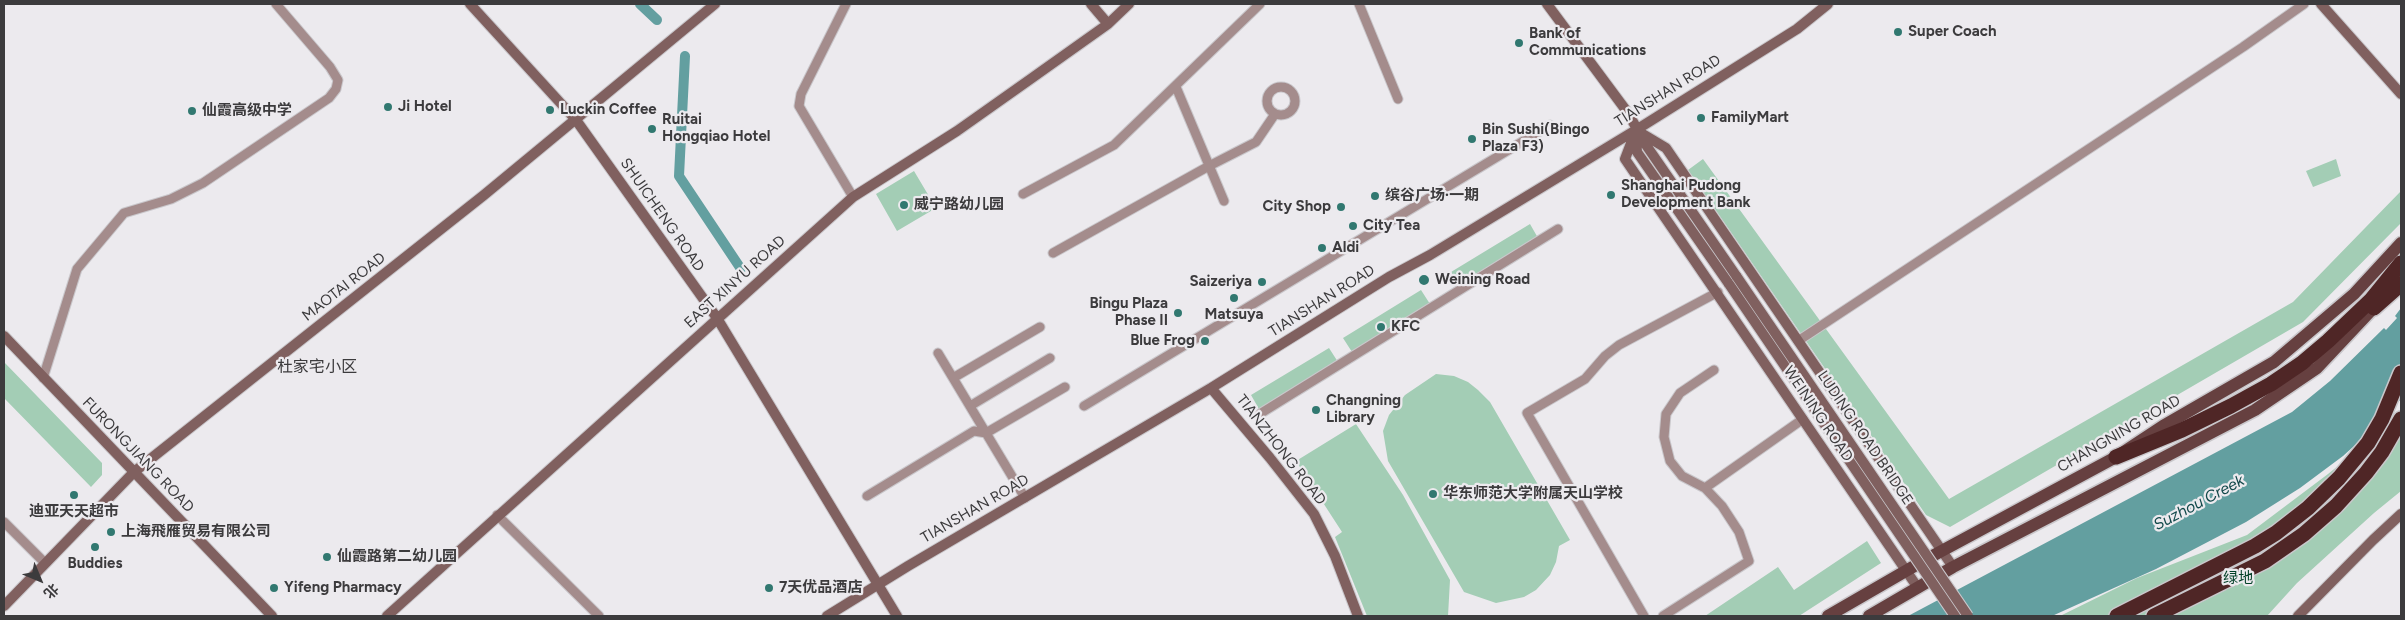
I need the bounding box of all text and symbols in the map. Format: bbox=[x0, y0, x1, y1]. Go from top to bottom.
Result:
place label: Super Coach bbox=[1908, 23, 1997, 41]
place label: Bank of Communications bbox=[1529, 25, 1646, 60]
marker: Super Coach bbox=[1892, 26, 1904, 38]
marker: Bank of Communications bbox=[1513, 37, 1525, 49]
street label: TIANSHAN ROAD bbox=[1612, 51, 1724, 131]
place label: Ji Hotel bbox=[398, 98, 452, 116]
marker: Ji Hotel bbox=[382, 101, 394, 113]
place label: Luckin Coffee bbox=[560, 101, 657, 119]
place label: 仙霞高级中学 bbox=[202, 102, 292, 120]
marker: Luckin Coffee bbox=[544, 104, 556, 116]
marker: 仙霞高级中学 bbox=[186, 105, 198, 117]
place label: FamilyMart bbox=[1711, 109, 1789, 127]
place label: Ruitai Hongqiao Hotel bbox=[662, 111, 770, 146]
marker: FamilyMart bbox=[1695, 112, 1707, 124]
place label: Bin Sushi(Bingo Plaza F3) bbox=[1482, 121, 1589, 156]
marker: Ruitai Hongqiao Hotel bbox=[646, 123, 658, 135]
marker: Bin Sushi(Bingo Plaza F3) bbox=[1466, 133, 1478, 145]
street label: SHUICHENG ROAD bbox=[616, 155, 708, 275]
place label: Shanghai Pudong Development Bank bbox=[1621, 177, 1751, 212]
place label: 缤谷广场·一期 bbox=[1385, 187, 1479, 205]
marker: Shanghai Pudong Development Bank bbox=[1605, 189, 1617, 201]
marker: 缤谷广场·一期 bbox=[1369, 190, 1381, 202]
place label: 威宁路幼儿园 bbox=[914, 196, 1004, 214]
place label: City Shop bbox=[1263, 198, 1331, 216]
marker: 威宁路幼儿园 bbox=[898, 199, 910, 211]
marker: City Shop bbox=[1335, 201, 1347, 213]
place label: City Tea bbox=[1363, 217, 1420, 235]
marker: City Tea bbox=[1347, 220, 1359, 232]
street label: EAST XINYU ROAD bbox=[681, 232, 789, 332]
place label: Aldi bbox=[1332, 239, 1359, 257]
marker: Aldi bbox=[1316, 242, 1328, 254]
street label: MAOTAI ROAD bbox=[299, 249, 389, 325]
street label: TIANSHAN ROAD bbox=[1266, 261, 1378, 341]
place label: Weining Road bbox=[1435, 271, 1530, 289]
place label: Saizeriya bbox=[1189, 273, 1252, 291]
marker: Weining Road bbox=[1417, 273, 1431, 287]
marker: Saizeriya bbox=[1256, 276, 1268, 288]
marker: Matsuya bbox=[1228, 292, 1240, 304]
place label: Bingu Plaza Phase II bbox=[1089, 295, 1168, 330]
place label: Matsuya bbox=[1205, 306, 1263, 324]
marker: Bingu Plaza Phase II bbox=[1172, 307, 1184, 319]
place label: KFC bbox=[1391, 318, 1420, 336]
marker: KFC bbox=[1375, 321, 1387, 333]
place label: Blue Frog bbox=[1130, 332, 1195, 350]
marker: Blue Frog bbox=[1199, 335, 1211, 347]
district label: 杜家宅小区 bbox=[277, 357, 357, 377]
street label: WEINING ROAD bbox=[1779, 363, 1857, 465]
street label: LUDING ROAD BRIDGE bbox=[1813, 368, 1917, 508]
street label: TIANZHONG ROAD bbox=[1232, 391, 1330, 509]
street label: CHANGNING ROAD bbox=[2054, 391, 2184, 477]
place label: Changning Library bbox=[1326, 392, 1401, 427]
street label: FURONGJIANG ROAD bbox=[78, 394, 198, 516]
marker: Changning Library bbox=[1310, 404, 1322, 416]
street label: TIANSHAN ROAD bbox=[918, 471, 1032, 547]
water label: Suzhou Creek bbox=[2150, 471, 2248, 535]
place label: 华东师范大学附属天山学校 bbox=[1443, 485, 1623, 503]
marker: 华东师范大学附属天山学校 bbox=[1427, 488, 1439, 500]
marker: 迪亚天天超市 bbox=[68, 489, 80, 501]
place label: 迪亚天天超市 bbox=[29, 503, 119, 521]
place label: 上海飛雁贸易有限公司 bbox=[121, 523, 271, 541]
marker: 上海飛雁贸易有限公司 bbox=[105, 526, 117, 538]
marker: Buddies bbox=[89, 541, 101, 553]
place label: 仙霞路第二幼儿园 bbox=[337, 548, 457, 566]
marker: 仙霞路第二幼儿园 bbox=[321, 551, 333, 563]
north arrow bbox=[15, 555, 65, 605]
place label: Buddies bbox=[68, 555, 122, 573]
park label: 绿地 bbox=[2223, 570, 2253, 588]
place label: Yifeng Pharmacy bbox=[284, 579, 402, 597]
place label: 7天优品酒店 bbox=[779, 579, 862, 597]
text: 北 bbox=[40, 580, 62, 602]
marker: Yifeng Pharmacy bbox=[268, 582, 280, 594]
marker: 7天优品酒店 bbox=[763, 582, 775, 594]

